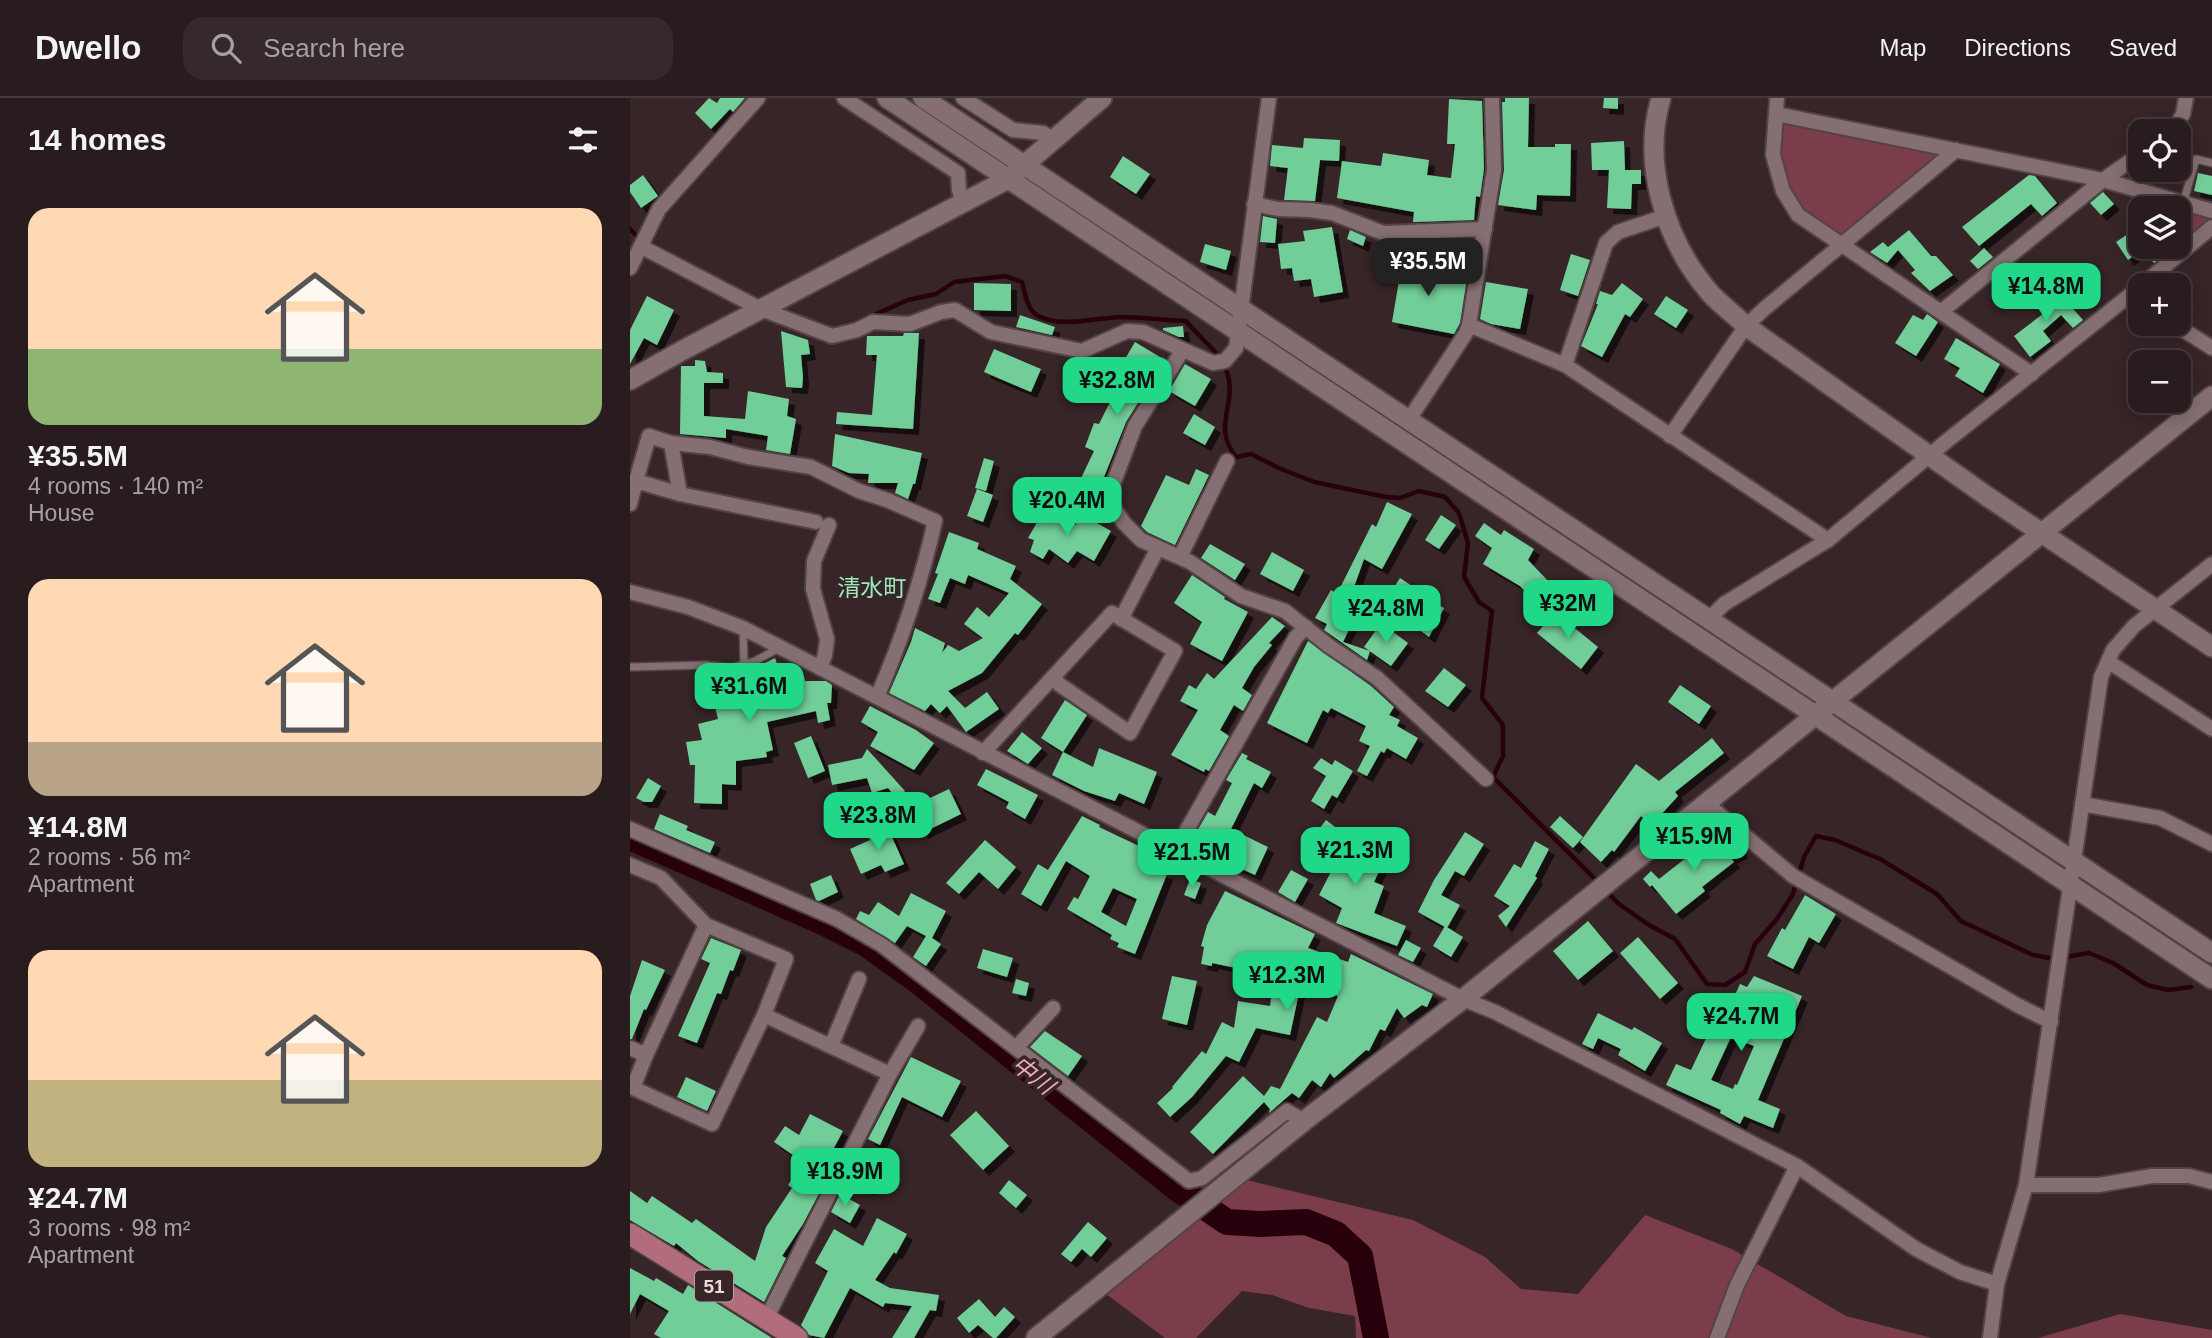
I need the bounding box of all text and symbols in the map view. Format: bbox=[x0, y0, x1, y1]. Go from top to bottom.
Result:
search box bbox=[183, 17, 673, 80]
text: Dwello bbox=[35, 29, 141, 66]
icon: search bbox=[207, 29, 245, 67]
text: Search here bbox=[263, 33, 405, 63]
text: Map bbox=[1880, 34, 1926, 61]
text: Directions bbox=[1964, 34, 2071, 61]
text: Saved bbox=[2109, 34, 2177, 61]
map controls bbox=[2128, 119, 2191, 413]
button: locate bbox=[2128, 119, 2191, 182]
icon: filters bbox=[564, 121, 602, 159]
text: 14 homes bbox=[28, 123, 166, 156]
button: layers bbox=[2128, 196, 2191, 259]
pin: ¥35.5M bbox=[1371, 238, 1485, 298]
text: ¥35.5M bbox=[1390, 248, 1466, 274]
icon: home bbox=[252, 254, 378, 380]
pin: ¥14.8M bbox=[1989, 264, 2103, 323]
text: ¥14.8M bbox=[2008, 273, 2084, 299]
button: + bbox=[2128, 273, 2191, 336]
button: − bbox=[2128, 350, 2191, 413]
pin: ¥32.8M bbox=[1060, 358, 1174, 417]
text: ¥32.8M bbox=[1079, 367, 1155, 393]
text: ¥35.5M bbox=[28, 439, 128, 472]
text: 4 rooms · 140 m² bbox=[28, 473, 203, 499]
pin: ¥20.4M bbox=[1010, 478, 1124, 537]
text: ¥20.4M bbox=[1029, 487, 1105, 513]
text: House bbox=[28, 500, 94, 526]
district label: 清水町 bbox=[838, 575, 907, 601]
pin: ¥32M bbox=[1527, 580, 1609, 640]
pin: ¥24.8M bbox=[1329, 586, 1443, 645]
text: ¥32M bbox=[1539, 590, 1597, 616]
text: ¥24.8M bbox=[1348, 595, 1424, 621]
icon: home bbox=[252, 625, 378, 751]
pin: ¥31.6M bbox=[692, 664, 806, 723]
text: ¥31.6M bbox=[711, 673, 787, 699]
pin: ¥23.8M bbox=[821, 792, 935, 852]
text: ¥23.8M bbox=[840, 802, 916, 828]
text: ¥14.8M bbox=[28, 810, 128, 843]
pin: ¥15.9M bbox=[1637, 814, 1751, 873]
text: ¥15.9M bbox=[1656, 823, 1732, 849]
pin: ¥21.3M bbox=[1298, 828, 1412, 887]
pin: ¥21.5M bbox=[1135, 830, 1249, 889]
text: ¥21.3M bbox=[1317, 837, 1393, 863]
text: ¥21.5M bbox=[1154, 839, 1230, 865]
text: 2 rooms · 56 m² bbox=[28, 844, 190, 870]
text: Apartment bbox=[28, 871, 134, 897]
pin: ¥12.3M bbox=[1230, 953, 1344, 1012]
text: ¥12.3M bbox=[1249, 962, 1325, 988]
pin: ¥24.7M bbox=[1684, 993, 1798, 1053]
icon: home bbox=[252, 996, 378, 1122]
text: ¥24.7M bbox=[1703, 1003, 1779, 1029]
water label: 中川 bbox=[1007, 1051, 1061, 1101]
pin: ¥18.9M bbox=[788, 1148, 902, 1208]
text: ¥18.9M bbox=[807, 1158, 883, 1184]
text: ¥24.7M bbox=[28, 1181, 128, 1214]
text: 3 rooms · 98 m² bbox=[28, 1215, 190, 1241]
text: Apartment bbox=[28, 1242, 134, 1268]
road number: 51 bbox=[695, 1270, 733, 1302]

